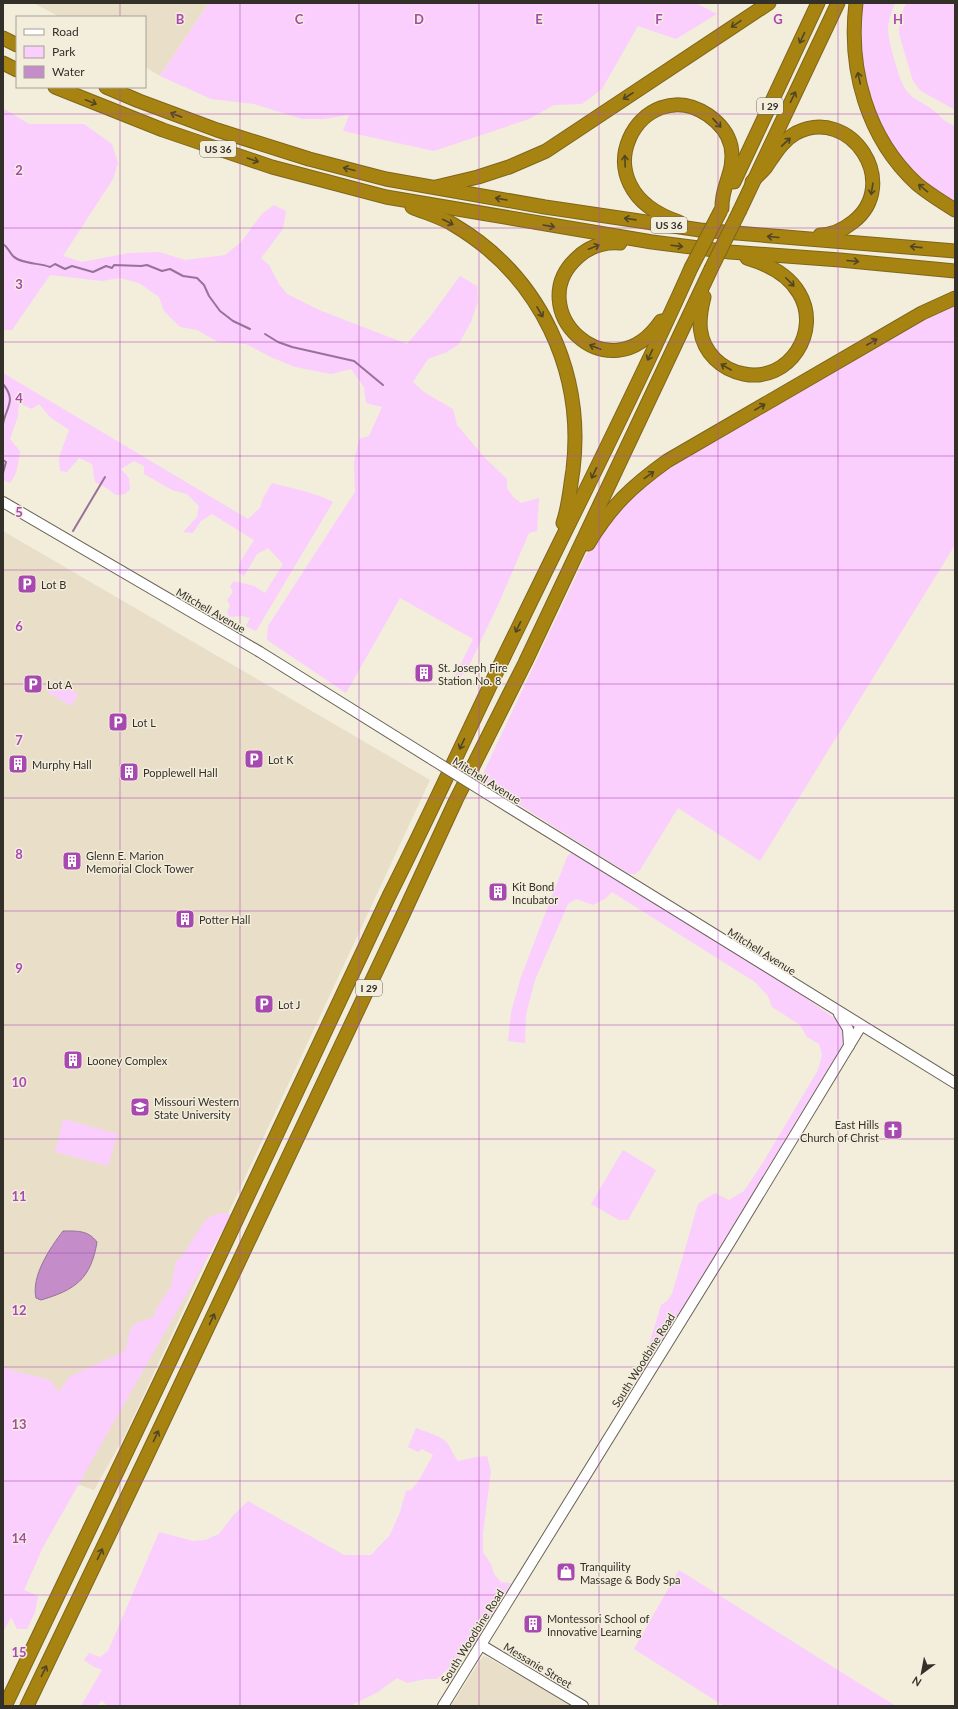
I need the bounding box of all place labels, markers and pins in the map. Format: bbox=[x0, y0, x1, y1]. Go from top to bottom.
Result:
parking icon: Lot B bbox=[16, 573, 38, 595]
place label: Lot B bbox=[41, 578, 66, 591]
place label: St. Joseph Fire Station No. 8 bbox=[438, 661, 508, 687]
building icon: St. Joseph Fire Station No. 8 bbox=[413, 662, 435, 684]
parking icon: Lot A bbox=[22, 673, 44, 695]
place label: Lot A bbox=[47, 678, 73, 691]
parking icon: Lot L bbox=[107, 711, 129, 733]
place label: Lot L bbox=[132, 716, 156, 729]
parking icon: Lot K bbox=[243, 748, 265, 770]
building icon: Murphy Hall bbox=[7, 753, 29, 775]
place label: Lot K bbox=[268, 753, 294, 766]
place label: Murphy Hall bbox=[32, 758, 92, 771]
building icon: Popplewell Hall bbox=[118, 761, 140, 783]
place label: Popplewell Hall bbox=[143, 766, 218, 779]
place label: Glenn E. Marion Memorial Clock Tower bbox=[86, 849, 194, 875]
building icon: Glenn E. Marion Memorial Clock Tower bbox=[61, 850, 83, 872]
place label: Kit Bond Incubator bbox=[512, 880, 558, 906]
building icon: Kit Bond Incubator bbox=[487, 881, 509, 903]
building icon: Potter Hall bbox=[174, 908, 196, 930]
place label: Potter Hall bbox=[199, 913, 250, 926]
parking icon: Lot J bbox=[253, 993, 275, 1015]
place label: Lot J bbox=[278, 998, 300, 1011]
building icon: Looney Complex bbox=[62, 1049, 84, 1071]
place label: Looney Complex bbox=[87, 1054, 168, 1067]
place label: Missouri Western State University bbox=[154, 1095, 239, 1121]
school or university icon: Missouri Western State University bbox=[129, 1096, 151, 1118]
place label: East Hills Church of Christ bbox=[800, 1118, 879, 1144]
church icon: East Hills Church of Christ bbox=[882, 1119, 904, 1141]
place label: Tranquility Massage & Body Spa bbox=[580, 1560, 681, 1586]
shop icon: Tranquility Massage & Body Spa bbox=[555, 1561, 577, 1583]
place label: Montessori School of Innovative Learning bbox=[547, 1612, 650, 1638]
building icon: Montessori School of Innovative Learning bbox=[522, 1613, 544, 1635]

